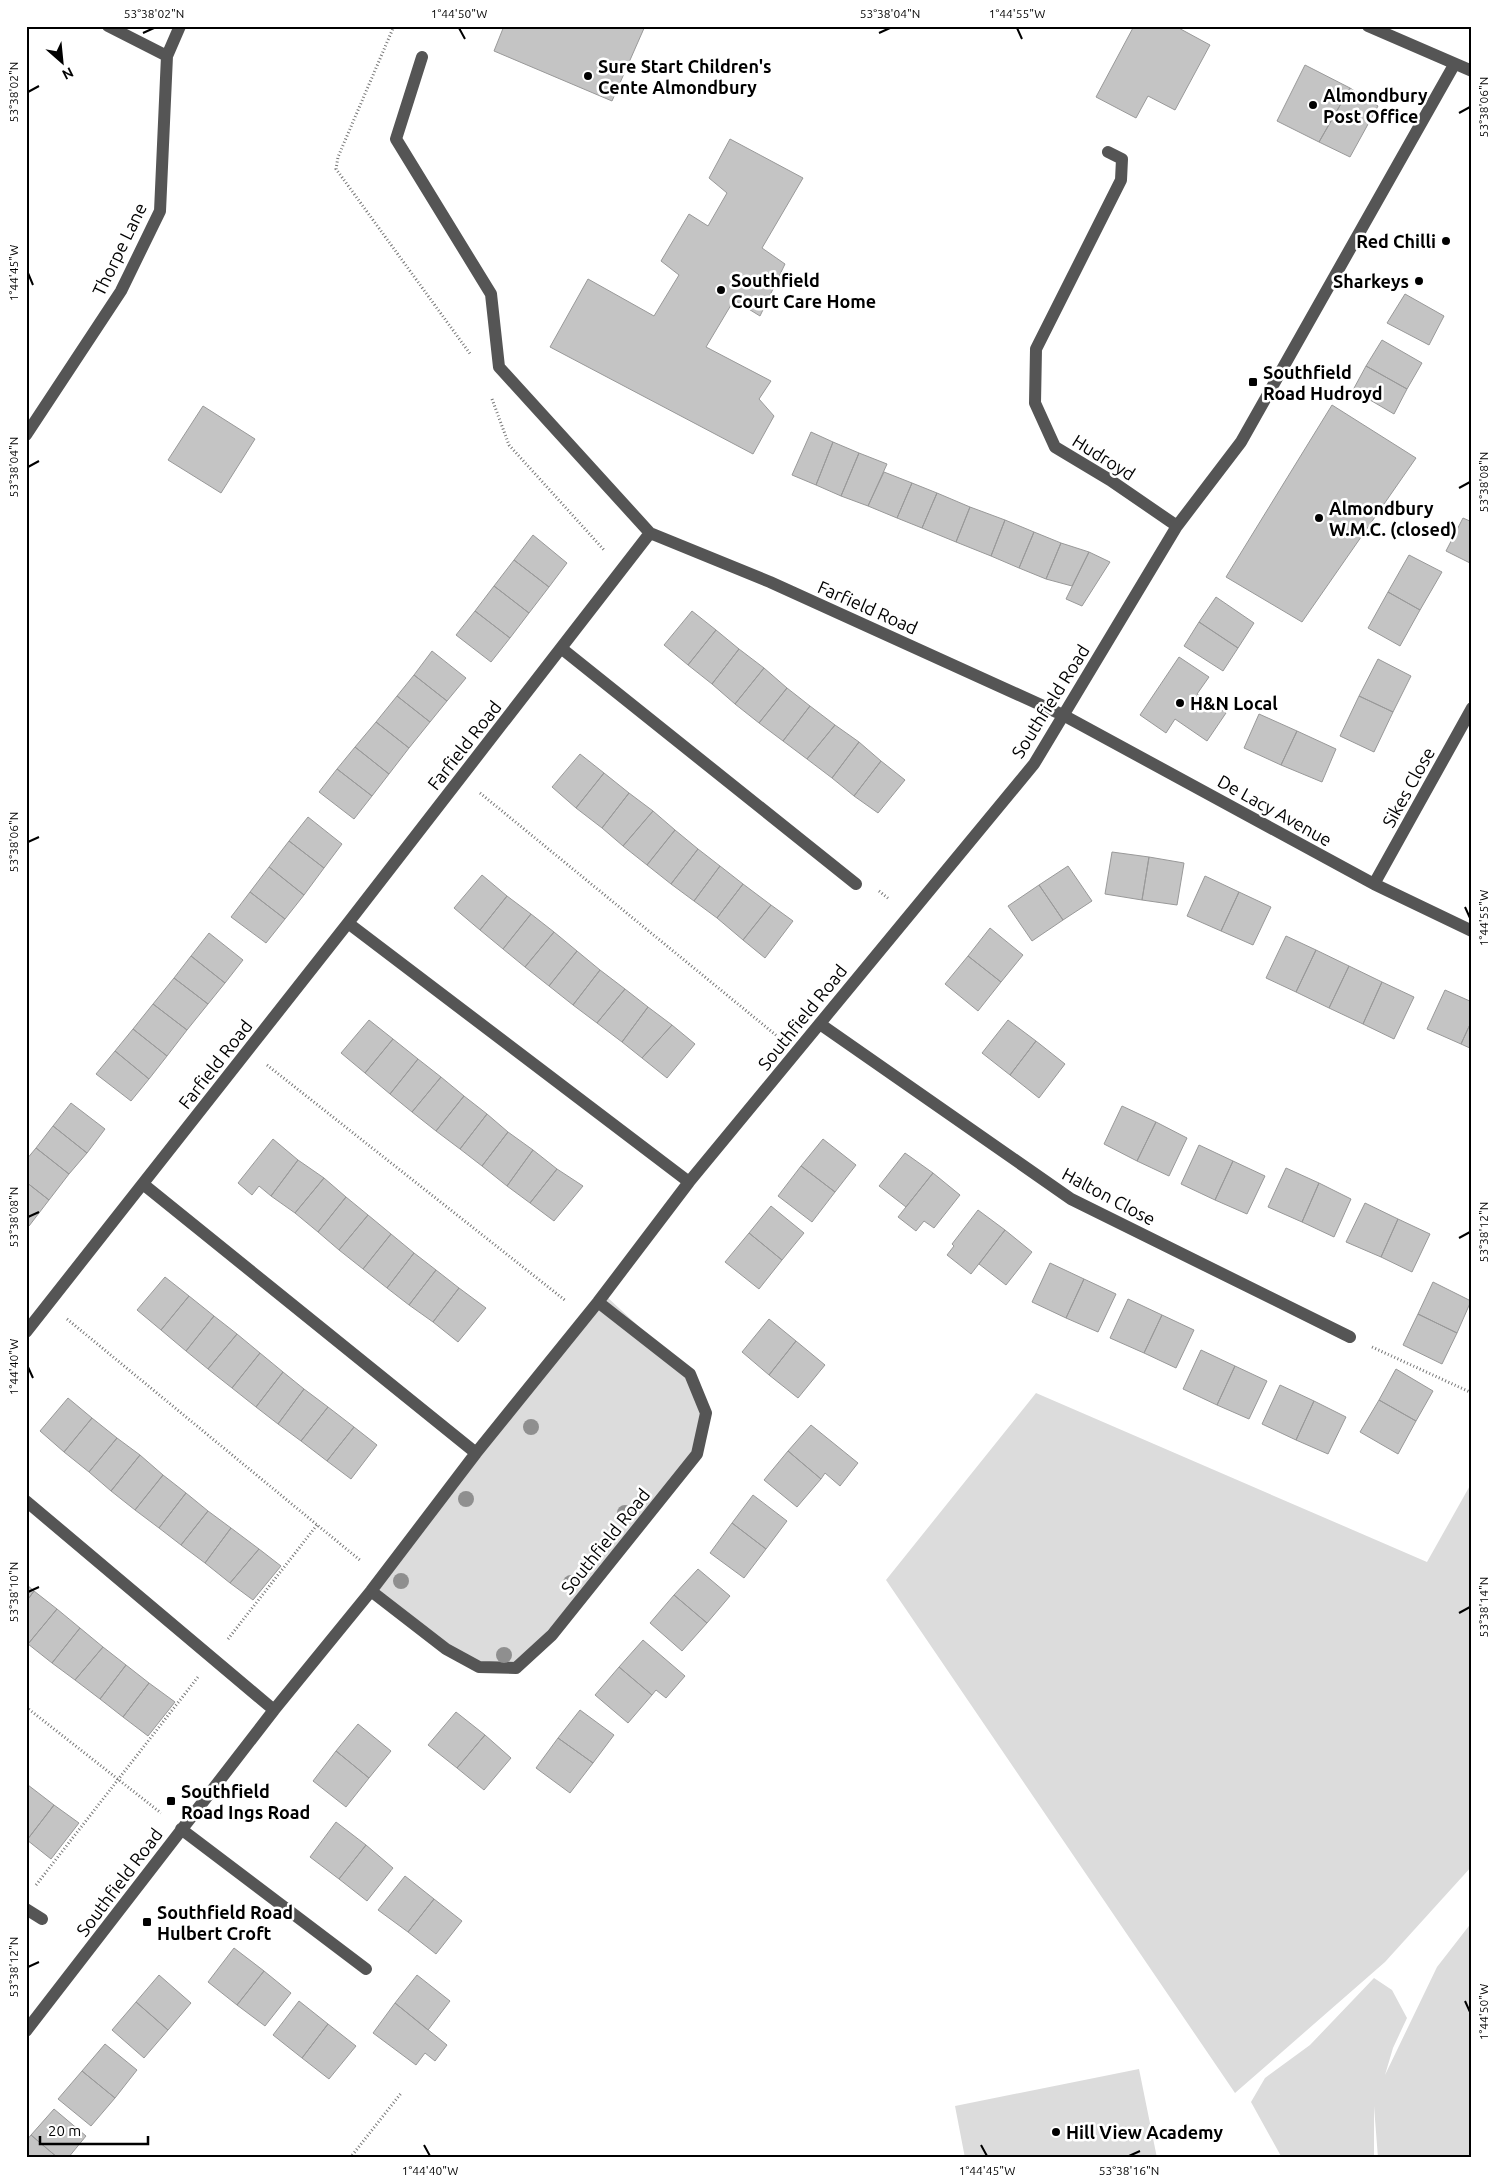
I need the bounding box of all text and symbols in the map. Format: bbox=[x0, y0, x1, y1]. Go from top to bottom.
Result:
text: 53°38'02"N bbox=[124, 7, 184, 20]
text: 1°44'50"W bbox=[431, 7, 487, 20]
text: 53°38'04"N bbox=[860, 7, 920, 20]
text: 1°44'55"W bbox=[989, 7, 1045, 20]
north arrow bbox=[38, 38, 88, 88]
place label: Sure Start Children's Cente Almondbury bbox=[598, 56, 772, 97]
text: 53°38'02"N bbox=[7, 62, 20, 122]
text: N bbox=[60, 64, 76, 83]
marker: Sure Start Children's Cente Almondbury bbox=[582, 70, 594, 82]
text: 53°38'06"N bbox=[1477, 77, 1490, 137]
place label: Almondbury Post Office bbox=[1323, 85, 1428, 126]
marker: Almondbury Post Office bbox=[1307, 99, 1319, 111]
street label: Thorpe Lane bbox=[88, 199, 150, 299]
place label: Red Chilli bbox=[1356, 231, 1436, 251]
marker: Red Chilli bbox=[1440, 235, 1452, 247]
text: 1°44'45"W bbox=[7, 245, 20, 301]
place label: Southfield Court Care Home bbox=[731, 270, 876, 311]
place label: Sharkeys bbox=[1333, 271, 1409, 291]
marker: Sharkeys bbox=[1413, 275, 1425, 287]
marker: Southfield Court Care Home bbox=[715, 284, 727, 296]
place label: Southfield Road Hudroyd bbox=[1263, 362, 1383, 403]
marker: Southfield Road Hudroyd bbox=[1247, 376, 1259, 388]
street label: Hudroyd bbox=[1069, 430, 1139, 484]
text: 53°38'04"N bbox=[7, 437, 20, 497]
text: 53°38'08"N bbox=[1477, 452, 1490, 512]
place label: Almondbury W.M.C. (closed) bbox=[1329, 498, 1457, 540]
marker: Almondbury W.M.C. (closed) bbox=[1313, 512, 1325, 524]
street label: Farfield Road bbox=[815, 576, 921, 638]
street label: Southfield Road bbox=[1007, 641, 1093, 761]
place label: H&N Local bbox=[1190, 693, 1278, 713]
street label: Farfield Road bbox=[423, 697, 505, 793]
marker: H&N Local bbox=[1174, 697, 1186, 709]
street label: Sikes Close bbox=[1378, 743, 1438, 831]
street label: De Lacy Avenue bbox=[1215, 770, 1335, 850]
text: 53°38'06"N bbox=[7, 812, 20, 872]
text: 1°44'55"W bbox=[1477, 890, 1490, 946]
street label: Southfield Road bbox=[753, 960, 851, 1074]
street label: Farfield Road bbox=[174, 1016, 256, 1112]
street label: Halton Close bbox=[1059, 1163, 1159, 1229]
text: 53°38'08"N bbox=[7, 1187, 20, 1247]
text: 53°38'12"N bbox=[1477, 1202, 1490, 1262]
text: 1°44'40"W bbox=[7, 1339, 20, 1395]
street label: Southfield Road bbox=[556, 1484, 654, 1598]
text: 53°38'10"N bbox=[7, 1562, 20, 1622]
text: 53°38'14"N bbox=[1477, 1577, 1490, 1637]
place label: Southfield Road Ings Road bbox=[181, 1781, 310, 1822]
marker: Southfield Road Ings Road bbox=[165, 1795, 177, 1807]
street label: Southfield Road bbox=[72, 1824, 166, 1940]
place label: Southfield Road Hulbert Croft bbox=[157, 1902, 293, 1943]
marker: Southfield Road Hulbert Croft bbox=[141, 1916, 153, 1928]
text: 53°38'12"N bbox=[7, 1937, 20, 1997]
text: 1°44'50"W bbox=[1477, 1984, 1490, 2040]
scale bar bbox=[40, 2114, 148, 2146]
text: 20 m bbox=[48, 2122, 81, 2139]
place label: Hill View Academy bbox=[1066, 2122, 1224, 2142]
marker: Hill View Academy bbox=[1050, 2126, 1062, 2138]
text: 1°44'40"W bbox=[402, 2164, 458, 2177]
text: 1°44'45"W bbox=[959, 2164, 1015, 2177]
text: 53°38'16"N bbox=[1099, 2164, 1159, 2177]

